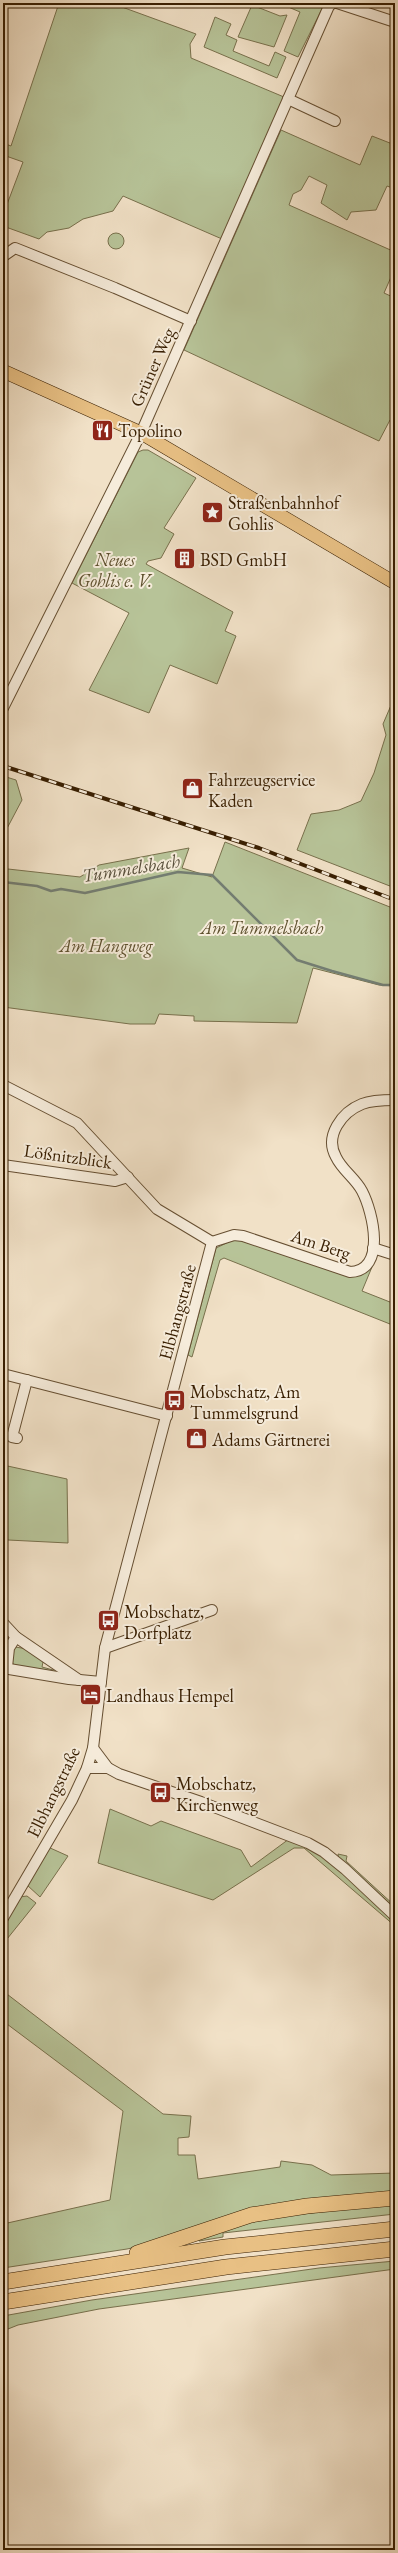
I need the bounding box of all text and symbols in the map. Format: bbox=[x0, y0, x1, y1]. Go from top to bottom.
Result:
street label: Grüner Weg bbox=[124, 324, 180, 410]
restaurant icon: Topolino bbox=[89, 417, 115, 443]
place label: Topolino bbox=[118, 419, 182, 442]
place label: Straßenbahnhof Gohlis bbox=[228, 491, 342, 535]
place icon: Straßenbahnhof Gohlis bbox=[199, 499, 225, 525]
building icon: BSD GmbH bbox=[172, 546, 198, 572]
park label: Neues Gohlis e. V. bbox=[78, 548, 153, 592]
place label: BSD GmbH bbox=[200, 548, 287, 571]
place label: Fahrzeugservice Kaden bbox=[208, 768, 315, 812]
shop icon: Fahrzeugservice Kaden bbox=[180, 776, 206, 802]
water label: Tummelsbach bbox=[80, 848, 182, 888]
park label: Am Tummelsbach bbox=[198, 916, 324, 939]
park label: Am Hangweg bbox=[57, 934, 153, 958]
street label: Lößnitzblick bbox=[23, 1138, 114, 1174]
street label: Am Berg bbox=[287, 1223, 354, 1264]
street label: Elbhangstraße bbox=[153, 1262, 201, 1362]
place label: Mobschatz, Am Tummelsgrund bbox=[190, 1380, 300, 1424]
bus stop icon: Mobschatz, Am Tummelsgrund bbox=[161, 1388, 187, 1414]
shop icon: Adams Gärtnerei bbox=[183, 1426, 209, 1452]
place label: Adams Gärtnerei bbox=[211, 1428, 331, 1451]
place label: Mobschatz, Dorfplatz bbox=[124, 1600, 204, 1644]
bus stop icon: Mobschatz, Dorfplatz bbox=[95, 1608, 121, 1634]
hotel icon: Landhaus Hempel bbox=[78, 1682, 104, 1708]
place label: Landhaus Hempel bbox=[106, 1684, 234, 1707]
street label: Elbhangstraße bbox=[21, 1743, 85, 1841]
place label: Mobschatz, Kirchenweg bbox=[176, 1772, 258, 1816]
bus stop icon: Mobschatz, Kirchenweg bbox=[148, 1780, 174, 1806]

